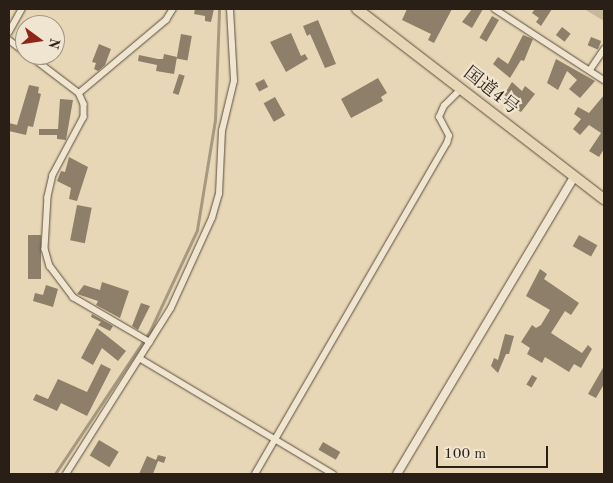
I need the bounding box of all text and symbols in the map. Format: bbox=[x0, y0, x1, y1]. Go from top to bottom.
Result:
north arrow bbox=[15, 15, 65, 65]
text: N bbox=[45, 36, 62, 50]
street label: 国道4号 bbox=[459, 63, 523, 119]
scale bar bbox=[438, 436, 550, 468]
text: 100 m bbox=[444, 447, 486, 462]

